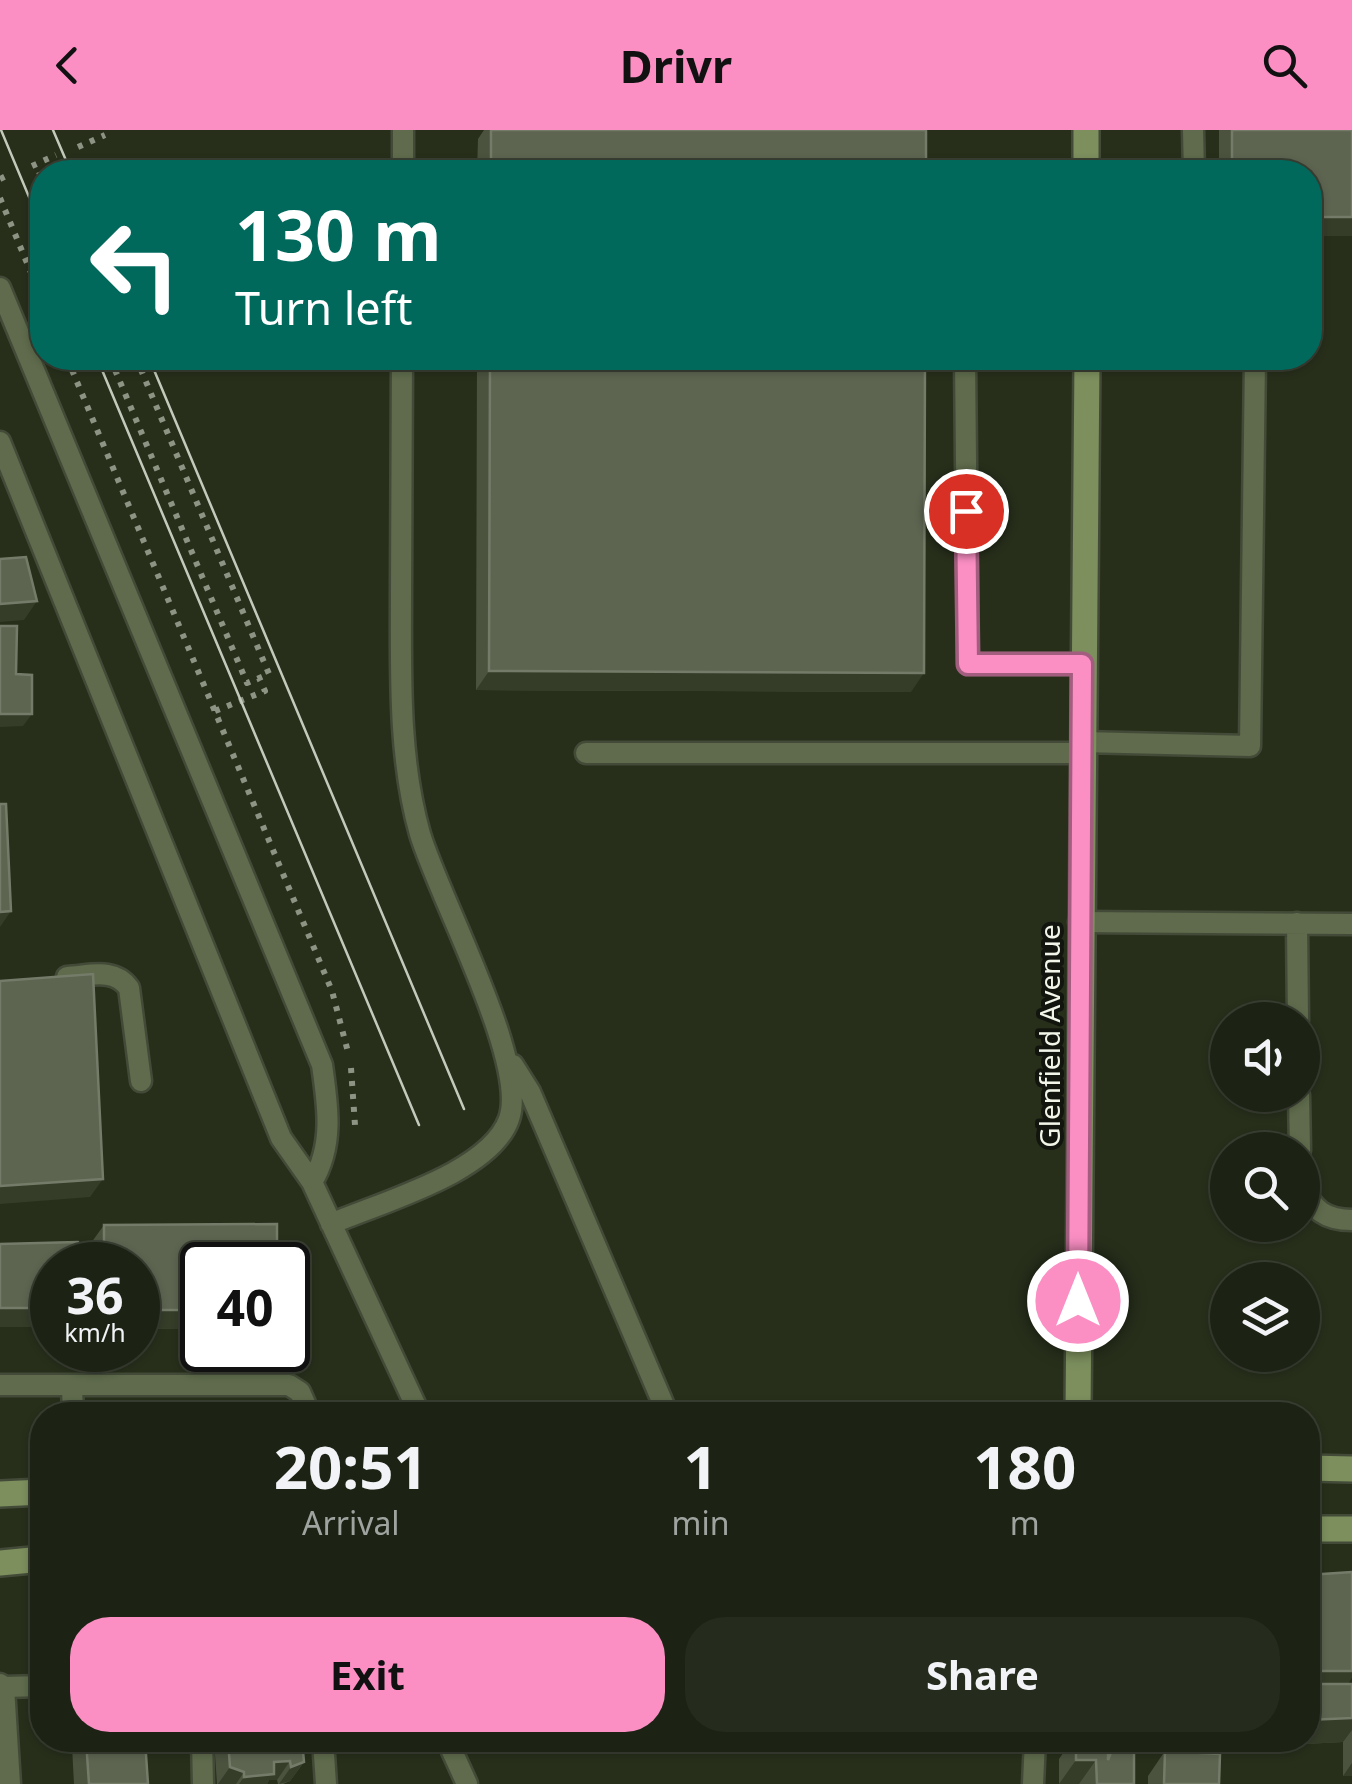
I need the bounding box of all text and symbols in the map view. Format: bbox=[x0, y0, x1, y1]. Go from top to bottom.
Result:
text: Drivr bbox=[620, 35, 732, 96]
icon: back bbox=[40, 38, 95, 93]
icon: search bbox=[1257, 38, 1312, 93]
text: 130 m bbox=[235, 186, 442, 282]
icon: left bbox=[70, 200, 200, 330]
text: Turn left bbox=[235, 277, 412, 338]
pin bbox=[924, 469, 1009, 554]
icon: arrive bbox=[939, 484, 994, 539]
street label: Glenfield Avenue bbox=[1030, 924, 1068, 1148]
map controls bbox=[1210, 1002, 1320, 1372]
button: sound bbox=[1210, 1002, 1320, 1112]
button: search bbox=[1210, 1132, 1320, 1242]
speed limit sign: 40 bbox=[180, 1242, 310, 1372]
position arrow bbox=[1026, 1249, 1130, 1353]
text: 36 bbox=[66, 1261, 124, 1329]
button: layers bbox=[1210, 1262, 1320, 1372]
text: km/h bbox=[64, 1315, 126, 1349]
text: 20:51 bbox=[274, 1425, 428, 1507]
text: 1 bbox=[683, 1425, 718, 1507]
text: 180 bbox=[973, 1425, 1076, 1507]
text: Arrival bbox=[302, 1501, 400, 1544]
text: min bbox=[672, 1501, 730, 1544]
text: m bbox=[1010, 1501, 1040, 1544]
button: Exit bbox=[70, 1617, 665, 1732]
button: Share bbox=[685, 1617, 1280, 1732]

